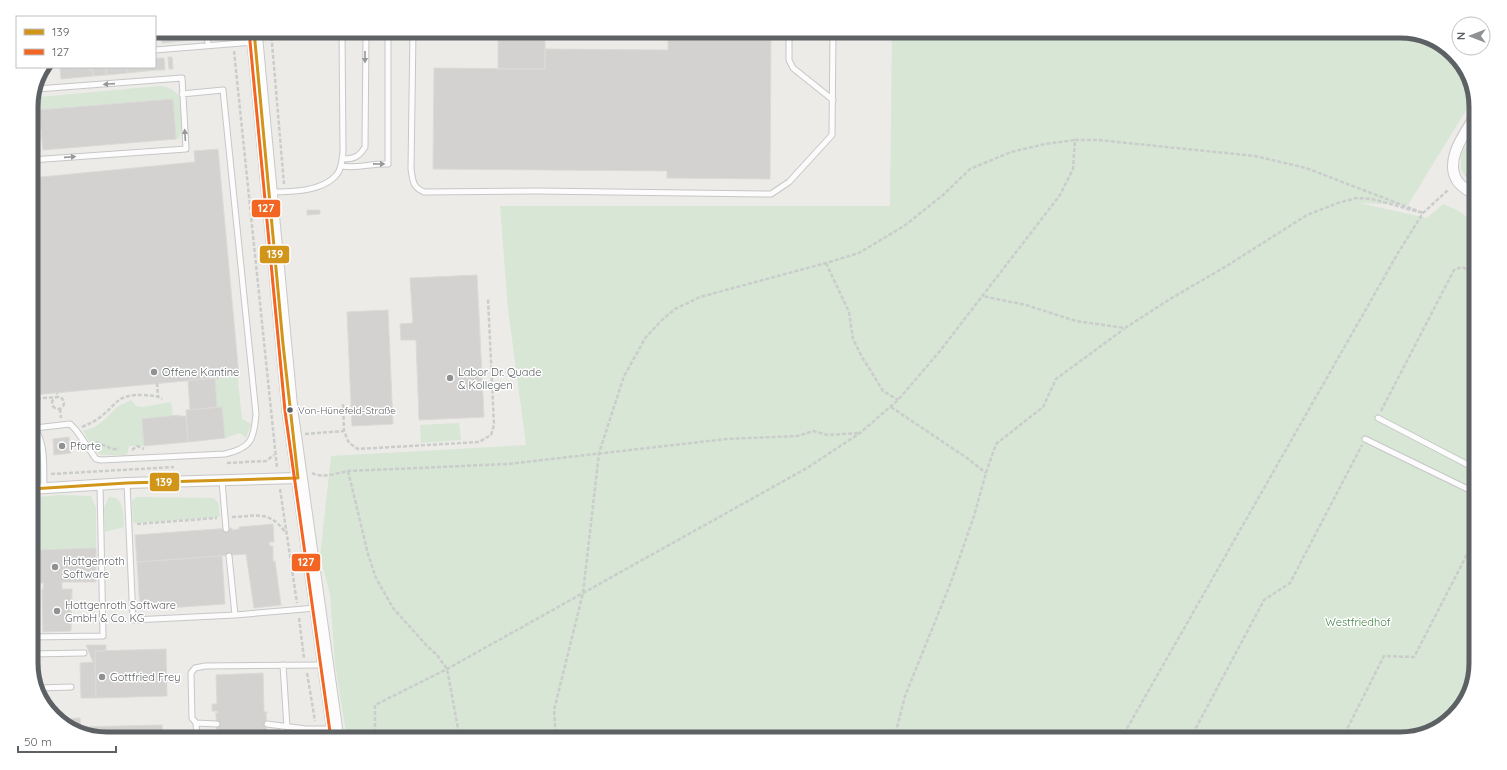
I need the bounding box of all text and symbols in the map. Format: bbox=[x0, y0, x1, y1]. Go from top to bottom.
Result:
legend bbox=[16, 16, 156, 68]
north arrow bbox=[1451, 16, 1491, 56]
text: 139 bbox=[52, 24, 70, 39]
text: N bbox=[1454, 32, 1468, 40]
text: 127 bbox=[52, 44, 69, 59]
one-way arrow bbox=[362, 51, 369, 63]
one-way arrow bbox=[103, 80, 115, 87]
one-way arrow bbox=[182, 129, 189, 141]
one-way arrow bbox=[64, 154, 76, 161]
one-way arrow bbox=[373, 161, 386, 167]
line badge: 127 bbox=[251, 199, 281, 218]
text: 127 bbox=[258, 201, 274, 215]
line badge: 139 bbox=[259, 245, 290, 264]
text: 139 bbox=[267, 247, 283, 261]
place label: Offene Kantine bbox=[162, 365, 239, 379]
place label: Labor Dr. Quade & Kollegen bbox=[458, 365, 541, 392]
marker: Offene Kantine bbox=[149, 367, 159, 377]
marker: Labor Dr. Quade & Kollegen bbox=[445, 373, 455, 383]
place label: Von-Hünefeld-Straße bbox=[298, 404, 396, 417]
marker: Von-Hünefeld-Straße bbox=[285, 405, 295, 415]
place label: Pforte bbox=[70, 439, 101, 453]
marker: Pforte bbox=[57, 441, 67, 451]
line badge: 139 bbox=[149, 472, 180, 492]
text: 139 bbox=[156, 475, 172, 489]
line badge: 127 bbox=[291, 553, 321, 572]
place label: Hottgenroth Software bbox=[63, 554, 125, 581]
text: 127 bbox=[298, 555, 314, 569]
marker: Hottgenroth Software bbox=[50, 562, 60, 572]
place label: Hottgenroth Software GmbH & Co. KG bbox=[65, 598, 176, 625]
marker: Hottgenroth Software GmbH & Co. KG bbox=[52, 606, 62, 616]
park label: Westfriedhof bbox=[1325, 615, 1391, 629]
place label: Gottfried Frey bbox=[110, 670, 180, 684]
marker: Gottfried Frey bbox=[97, 672, 107, 682]
scale bar bbox=[18, 728, 116, 754]
text: 50 m bbox=[24, 734, 52, 749]

